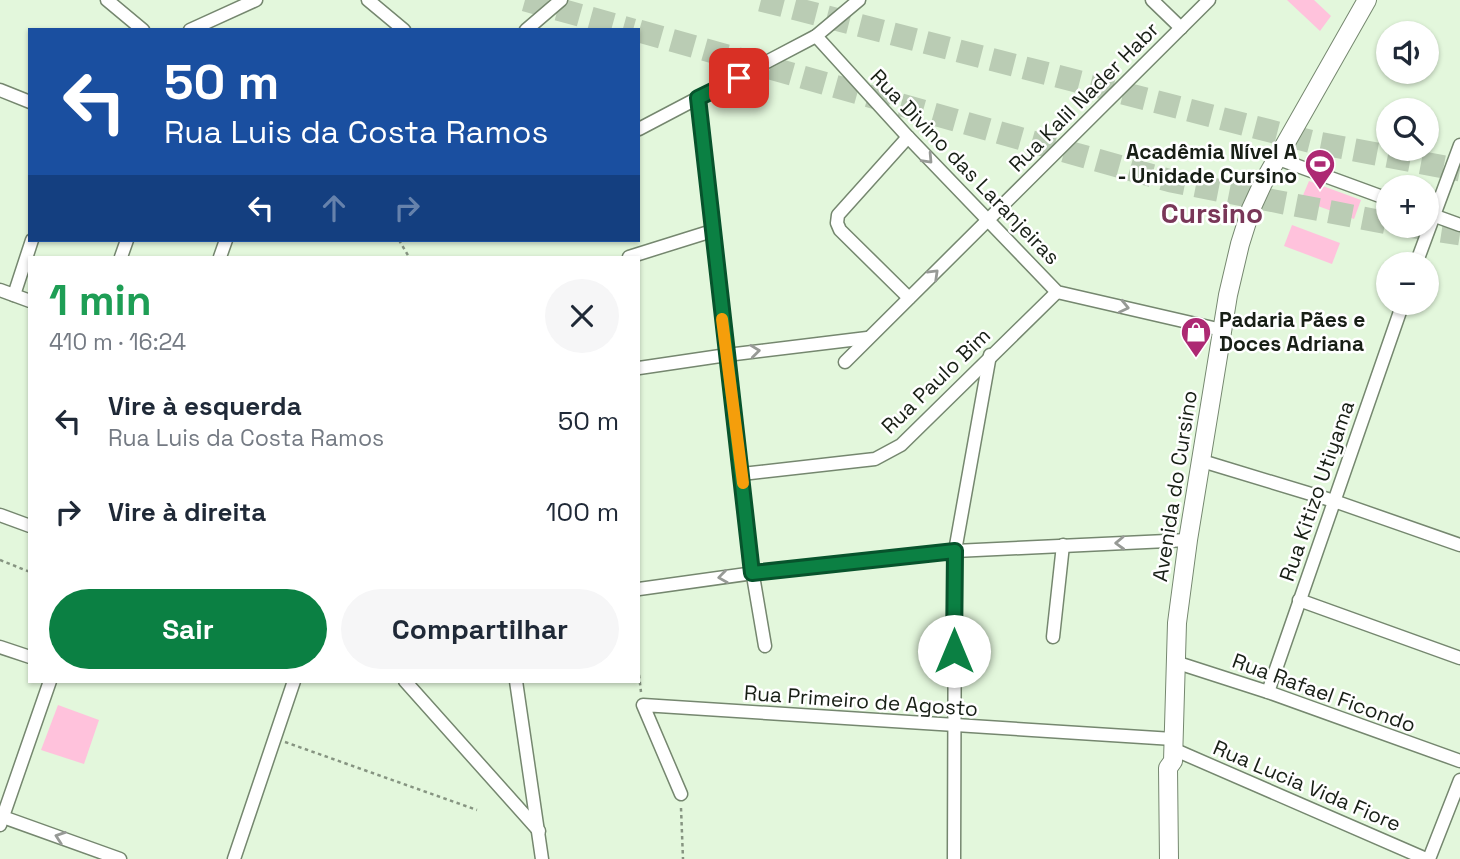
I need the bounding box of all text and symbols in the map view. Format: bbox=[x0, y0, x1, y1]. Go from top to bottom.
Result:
street label: Rua Kalil Nader Habr bbox=[1003, 16, 1165, 177]
map controls bbox=[1376, 21, 1439, 315]
button: sound bbox=[1376, 21, 1439, 84]
pin bbox=[709, 48, 769, 108]
text: 50 m bbox=[164, 51, 279, 113]
icon: left bbox=[49, 56, 140, 147]
icon: arrive bbox=[720, 59, 758, 97]
street label: Rua Divino das Laranjeiras bbox=[865, 63, 1066, 270]
button: search bbox=[1376, 98, 1439, 161]
text: Rua Luis da Costa Ramos bbox=[164, 112, 548, 152]
place label: Acadêmia Nível A - Unidade Cursino bbox=[1117, 138, 1297, 189]
sports icon: Acadêmia Nível A - Unidade Cursino bbox=[1303, 147, 1337, 191]
one-way arrow bbox=[920, 151, 933, 164]
button: + bbox=[1376, 175, 1439, 238]
icon: left bbox=[242, 189, 280, 227]
icon: ahead bbox=[315, 189, 353, 227]
icon: right bbox=[388, 189, 426, 227]
district label: Cursino bbox=[1161, 195, 1263, 231]
button: − bbox=[1376, 252, 1439, 315]
one-way arrow bbox=[925, 269, 938, 282]
text: 1 min bbox=[49, 274, 152, 327]
button: close bbox=[545, 279, 619, 353]
one-way arrow bbox=[1118, 299, 1130, 314]
place label: Padaria Pães e Doces Adriana bbox=[1219, 306, 1365, 357]
shop icon: Padaria Pães e Doces Adriana bbox=[1179, 315, 1213, 359]
street label: Rua Paulo Bim bbox=[875, 322, 996, 439]
text: 410 m · 16:24 bbox=[49, 327, 186, 357]
one-way arrow bbox=[749, 344, 761, 359]
street label: Avenida do Cursino bbox=[1146, 388, 1203, 583]
text: Vire à esquerda bbox=[108, 389, 302, 423]
street label: Rua Kitizo Utiyama bbox=[1273, 397, 1360, 585]
icon: left bbox=[49, 402, 87, 440]
text: 50 m bbox=[558, 404, 619, 438]
text: Rua Luis da Costa Ramos bbox=[108, 423, 384, 453]
icon: right bbox=[49, 493, 87, 531]
text: Vire à direita bbox=[108, 495, 266, 529]
text: 100 m bbox=[546, 495, 619, 529]
one-way arrow bbox=[1114, 535, 1125, 550]
one-way arrow bbox=[717, 569, 729, 584]
button: Sair bbox=[49, 589, 327, 669]
button: Compartilhar bbox=[341, 589, 619, 669]
position arrow bbox=[917, 614, 991, 688]
street label: Rua Rafael Ficondo bbox=[1229, 647, 1420, 738]
street label: Rua Primeiro de Agosto bbox=[743, 679, 979, 722]
street label: Rua Lucia Vida Fiore bbox=[1209, 734, 1405, 837]
one-way arrow bbox=[55, 832, 67, 846]

